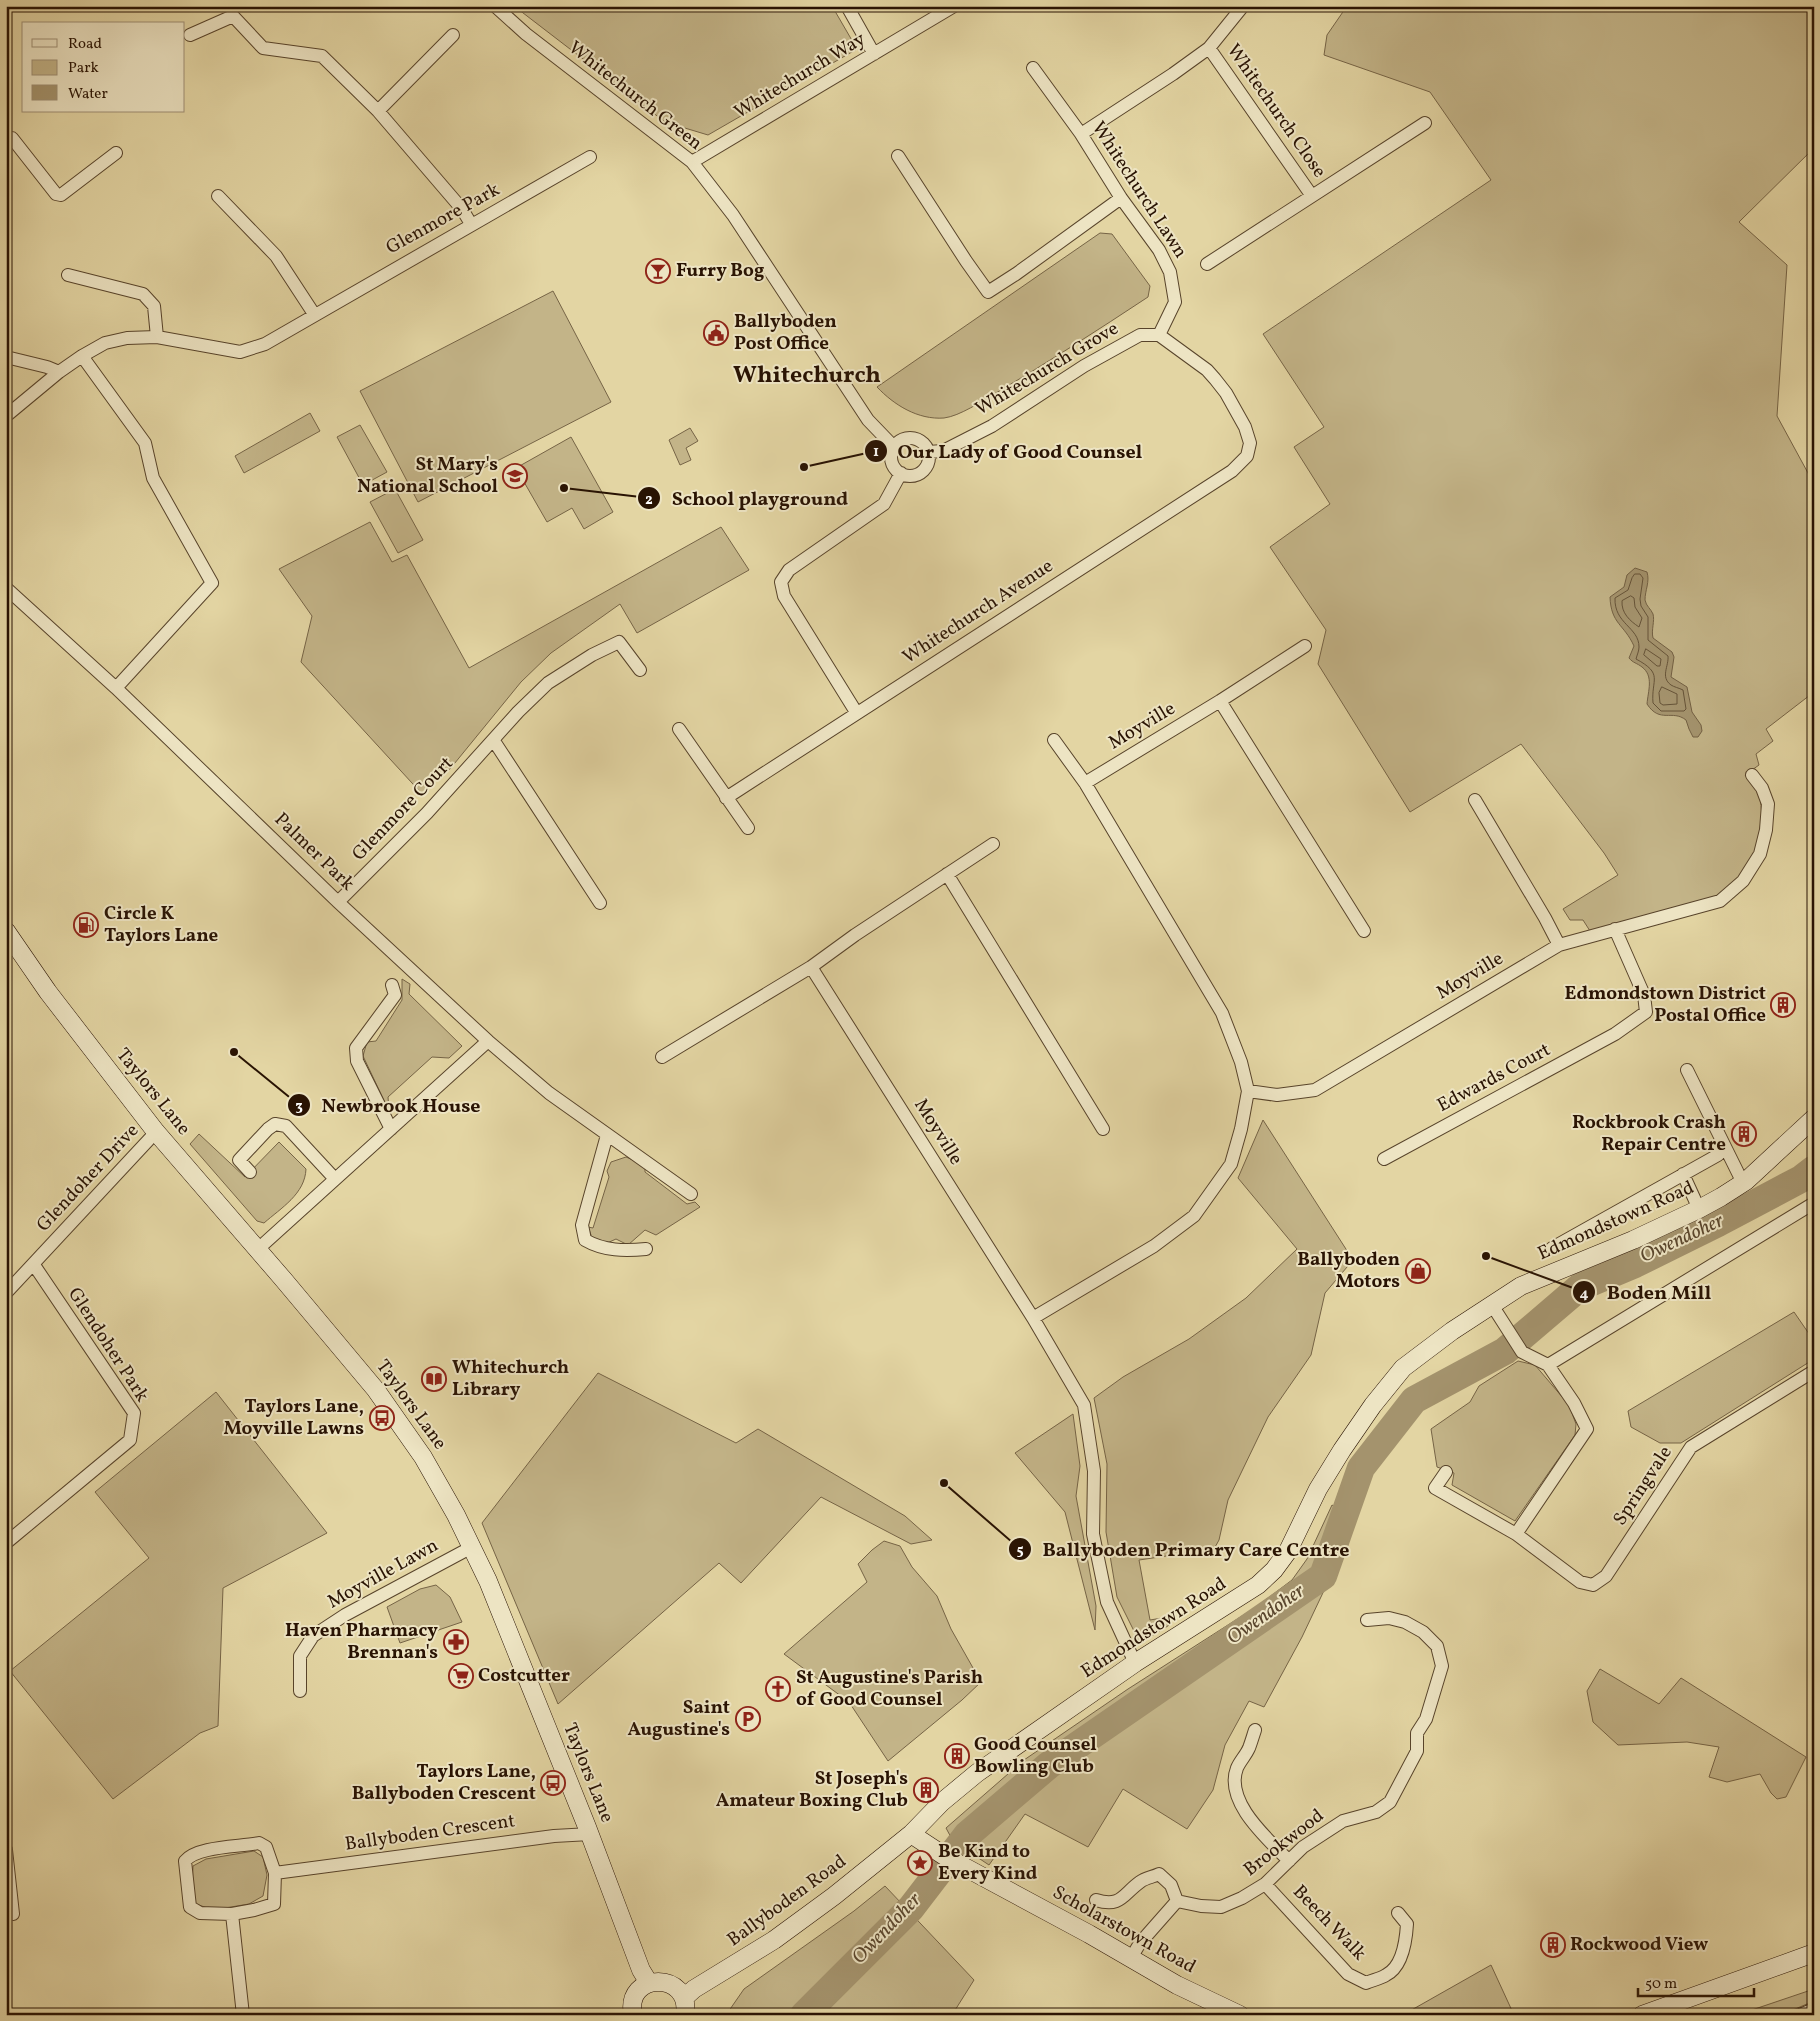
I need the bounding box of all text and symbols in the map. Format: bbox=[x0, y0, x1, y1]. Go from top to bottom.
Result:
legend bbox=[22, 22, 185, 112]
street label: Whitechurch Way bbox=[729, 27, 871, 125]
text: Road bbox=[68, 34, 102, 55]
street label: Whitechurch Green bbox=[562, 35, 708, 157]
street label: Whitechurch Close bbox=[1220, 39, 1332, 183]
text: Park bbox=[68, 58, 99, 79]
text: Water bbox=[68, 84, 108, 105]
street label: Whitechurch Lawn bbox=[1085, 117, 1193, 263]
street label: Glenmore Park bbox=[381, 177, 505, 261]
bar icon: Furry Bog bbox=[645, 258, 671, 284]
place label: Furry Bog bbox=[676, 258, 764, 284]
place label: Ballyboden Post Office bbox=[734, 309, 837, 357]
street label: Whitechurch Grove bbox=[970, 316, 1124, 422]
public building icon: Ballyboden Post Office bbox=[703, 320, 729, 346]
district label: Whitechurch bbox=[733, 359, 881, 393]
callout: Our Lady of Good Counsel bbox=[863, 433, 1152, 468]
text: Our Lady of Good Counsel bbox=[898, 439, 1143, 467]
text: 1 bbox=[873, 442, 879, 463]
place label: St Mary's National School bbox=[357, 452, 498, 500]
school or university icon: St Mary's National School bbox=[502, 463, 528, 489]
callout: School playground bbox=[637, 481, 858, 516]
text: School playground bbox=[672, 486, 848, 514]
text: 2 bbox=[645, 490, 653, 511]
street label: Whitechurch Avenue bbox=[898, 554, 1058, 670]
street label: Moyville bbox=[1104, 696, 1180, 756]
street label: Glenmore Court bbox=[347, 751, 460, 867]
street label: Palmer Park bbox=[268, 807, 360, 897]
place label: Circle K Taylors Lane bbox=[104, 901, 218, 949]
fuel station icon: Circle K Taylors Lane bbox=[73, 912, 99, 938]
street label: Moyville bbox=[1432, 946, 1508, 1006]
place label: Edmondstown District Postal Office bbox=[1565, 981, 1766, 1029]
building icon: Edmondstown District Postal Office bbox=[1770, 992, 1796, 1018]
street label: Edwards Court bbox=[1433, 1037, 1555, 1119]
street label: Taylors Lane bbox=[110, 1043, 196, 1141]
callout: Newbrook House bbox=[287, 1087, 491, 1122]
text: Newbrook House bbox=[321, 1093, 481, 1121]
street label: Moyville bbox=[907, 1094, 969, 1170]
text: 3 bbox=[295, 1096, 303, 1117]
place label: Rockbrook Crash Repair Centre bbox=[1572, 1110, 1726, 1158]
street label: Glendoher Drive bbox=[31, 1118, 145, 1238]
building icon: Rockbrook Crash Repair Centre bbox=[1731, 1121, 1757, 1147]
street label: Edmondstown Road bbox=[1534, 1175, 1698, 1267]
water label: Owendoher bbox=[1635, 1207, 1729, 1271]
place label: Ballyboden Motors bbox=[1297, 1247, 1400, 1295]
shop icon: Ballyboden Motors bbox=[1405, 1258, 1431, 1284]
callout: Boden Mill bbox=[1572, 1275, 1721, 1310]
text: Boden Mill bbox=[1607, 1280, 1711, 1308]
street label: Glendoher Park bbox=[61, 1283, 155, 1407]
text: 4 bbox=[1579, 1284, 1589, 1305]
street label: Taylors Lane bbox=[370, 1355, 452, 1455]
place label: Whitechurch Library bbox=[452, 1355, 569, 1403]
library icon: Whitechurch Library bbox=[421, 1366, 447, 1392]
place label: Taylors Lane, Moyville Lawns bbox=[224, 1394, 364, 1442]
bus stop icon: Taylors Lane, Moyville Lawns bbox=[369, 1405, 395, 1431]
street label: Springvale bbox=[1608, 1441, 1678, 1531]
callout: Ballyboden Primary Care Centre bbox=[1007, 1531, 1359, 1566]
street label: Moyville Lawn bbox=[323, 1533, 443, 1615]
text: Ballyboden Primary Care Centre bbox=[1042, 1537, 1350, 1565]
text: 5 bbox=[1016, 1540, 1024, 1561]
street label: Edmondstown Road bbox=[1076, 1571, 1232, 1685]
water label: Owendoher bbox=[1221, 1578, 1311, 1652]
place label: Haven Pharmacy Brennan's bbox=[285, 1618, 438, 1666]
pharmacy icon: Haven Pharmacy Brennan's bbox=[443, 1629, 469, 1655]
supermarket icon: Costcutter bbox=[448, 1663, 474, 1689]
place label: Costcutter bbox=[478, 1663, 570, 1689]
place label: St Augustine's Parish of Good Counsel bbox=[796, 1665, 983, 1713]
church icon: St Augustine's Parish of Good Counsel bbox=[765, 1676, 791, 1702]
place label: Saint Augustine's bbox=[628, 1695, 730, 1743]
parking icon: Saint Augustine's bbox=[735, 1706, 761, 1732]
street label: Taylors Lane bbox=[556, 1719, 620, 1827]
place label: Good Counsel Bowling Club bbox=[974, 1732, 1097, 1780]
building icon: Good Counsel Bowling Club bbox=[944, 1743, 970, 1769]
place label: Taylors Lane, Ballyboden Crescent bbox=[352, 1759, 536, 1807]
place label: St Joseph's Amateur Boxing Club bbox=[716, 1766, 908, 1814]
bus stop icon: Taylors Lane, Ballyboden Crescent bbox=[540, 1770, 566, 1796]
building icon: St Joseph's Amateur Boxing Club bbox=[913, 1777, 939, 1803]
street label: Brookwood bbox=[1238, 1803, 1330, 1883]
street label: Ballyboden Crescent bbox=[343, 1808, 517, 1858]
place label: Be Kind to Every Kind bbox=[938, 1839, 1038, 1887]
street label: Ballyboden Road bbox=[722, 1849, 852, 1953]
place icon: Be Kind to Every Kind bbox=[907, 1850, 933, 1876]
street label: Scholarstown Road bbox=[1048, 1880, 1200, 1980]
street label: Beech Walk bbox=[1286, 1880, 1372, 1966]
water label: Owendoher bbox=[846, 1887, 929, 1971]
building icon: Rockwood View bbox=[1540, 1932, 1566, 1958]
place label: Rockwood View bbox=[1570, 1932, 1708, 1958]
scale bar bbox=[1638, 1966, 1754, 1998]
text: 50 m bbox=[1645, 1974, 1677, 1995]

